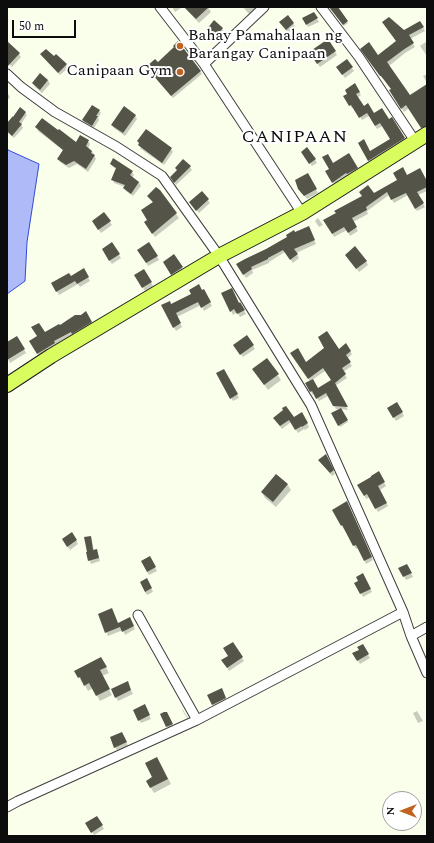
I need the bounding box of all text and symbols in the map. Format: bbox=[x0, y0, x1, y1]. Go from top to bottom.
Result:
scale bar bbox=[14, 12, 78, 38]
text: 50 m bbox=[19, 17, 44, 36]
place label: Bahay Pamahalaan ng Barangay Canipaan bbox=[188, 27, 343, 65]
marker: Bahay Pamahalaan ng Barangay Canipaan bbox=[175, 41, 185, 51]
place label: Canipaan Gym bbox=[66, 62, 172, 82]
marker: Canipaan Gym bbox=[175, 67, 185, 77]
district label: CANIPAAN bbox=[242, 127, 348, 149]
north arrow bbox=[382, 791, 422, 831]
text: N bbox=[382, 807, 399, 816]

